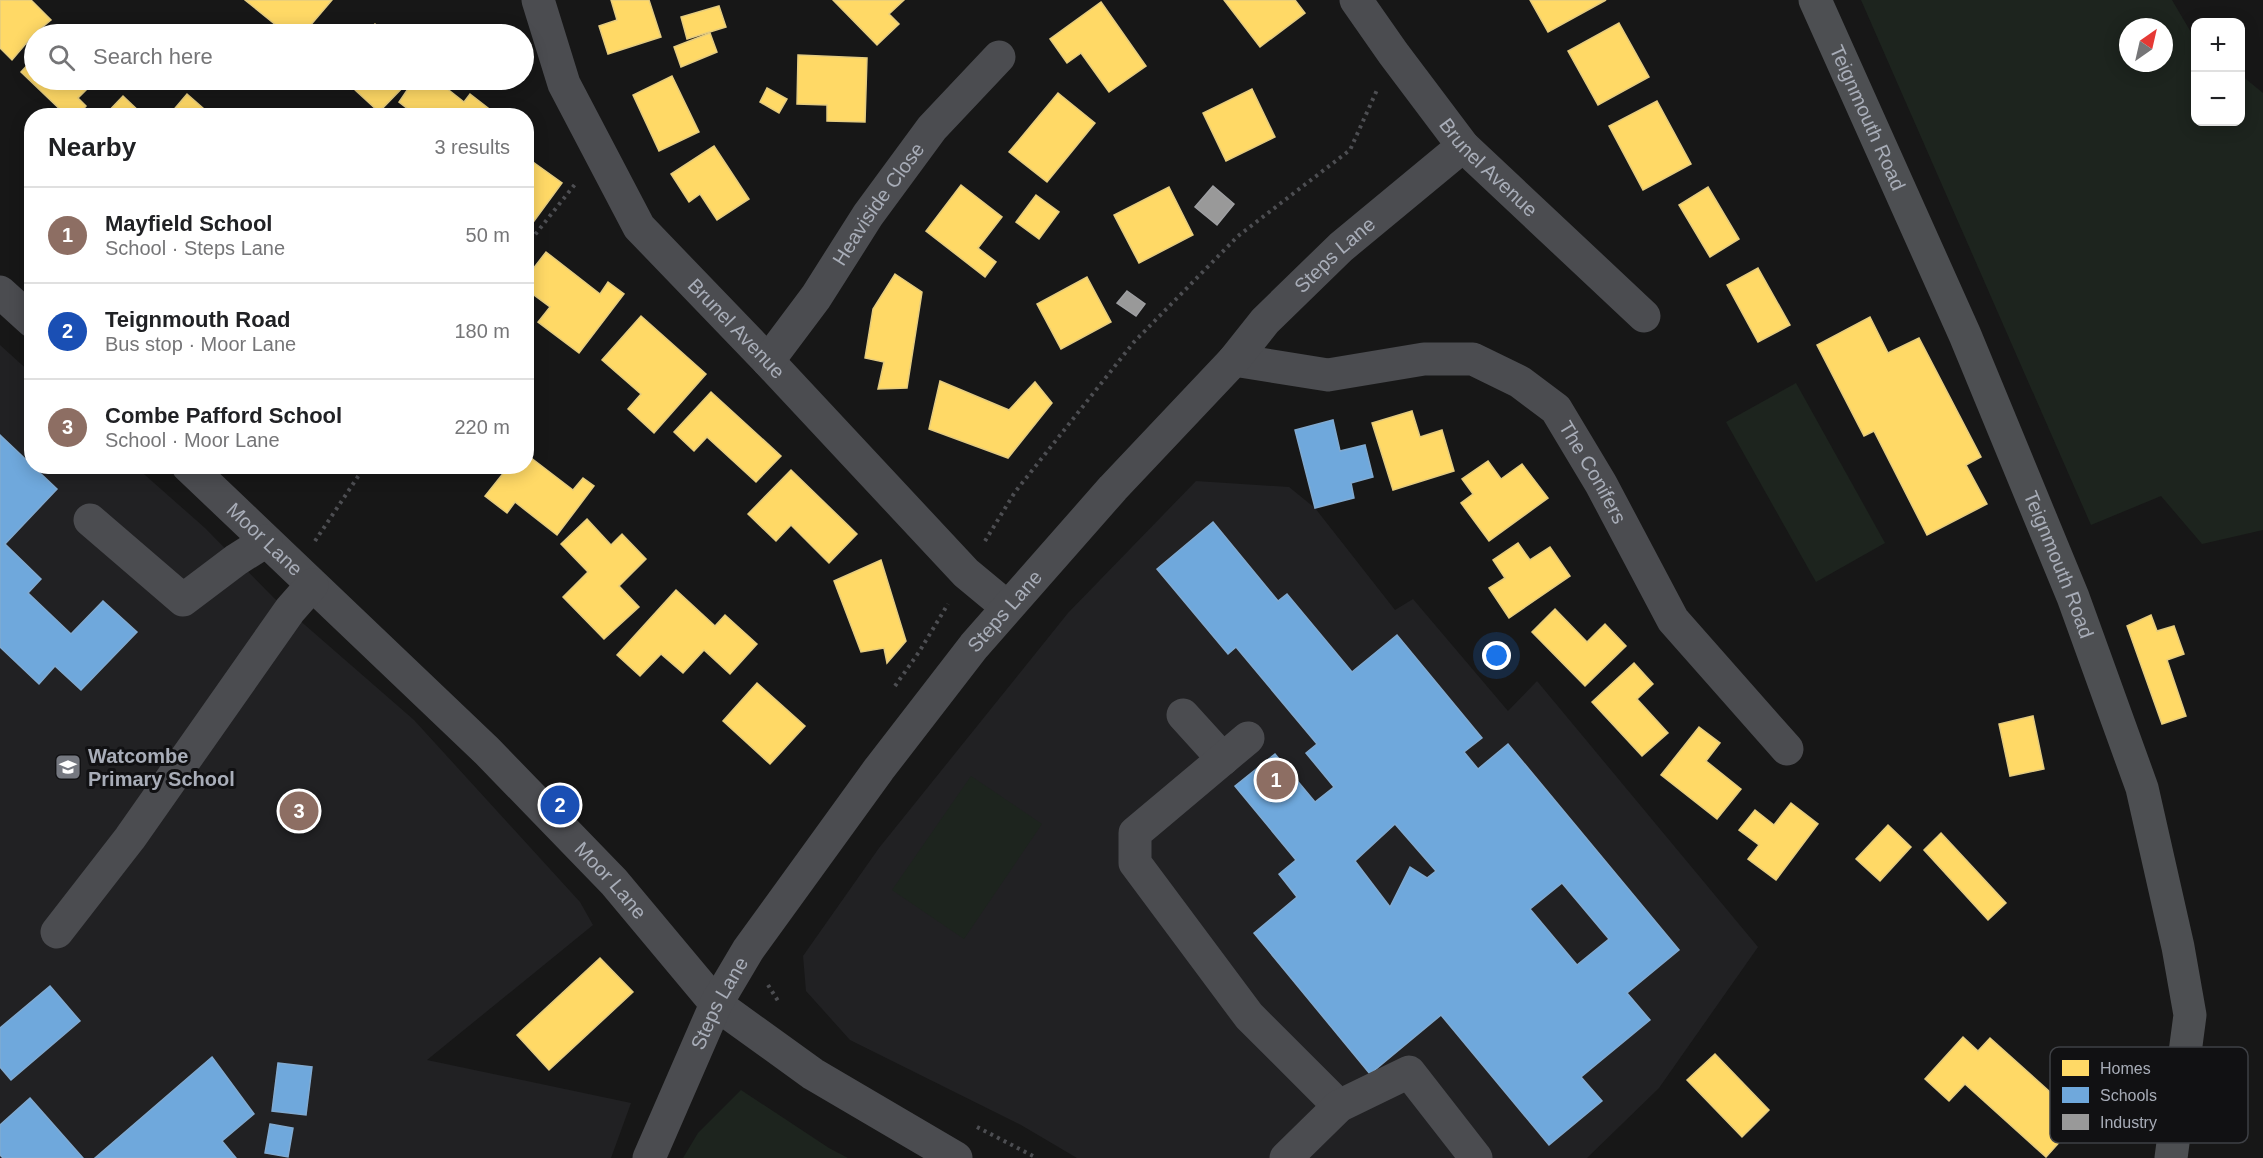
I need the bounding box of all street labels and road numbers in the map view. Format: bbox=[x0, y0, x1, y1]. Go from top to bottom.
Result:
street label: Teignmouth Road bbox=[1826, 42, 1910, 194]
street label: Brunel Avenue bbox=[1435, 114, 1542, 221]
street label: Heaviside Close bbox=[828, 138, 929, 269]
street label: Steps Lane bbox=[1290, 213, 1379, 297]
street label: Brunel Avenue bbox=[684, 274, 789, 383]
street label: The Conifers bbox=[1555, 417, 1631, 527]
street label: Teignmouth Road bbox=[2019, 488, 2098, 641]
street label: Moor Lane bbox=[223, 498, 307, 580]
street label: Steps Lane bbox=[963, 566, 1046, 656]
street label: Moor Lane bbox=[570, 837, 651, 923]
street label: Steps Lane bbox=[687, 953, 752, 1053]

